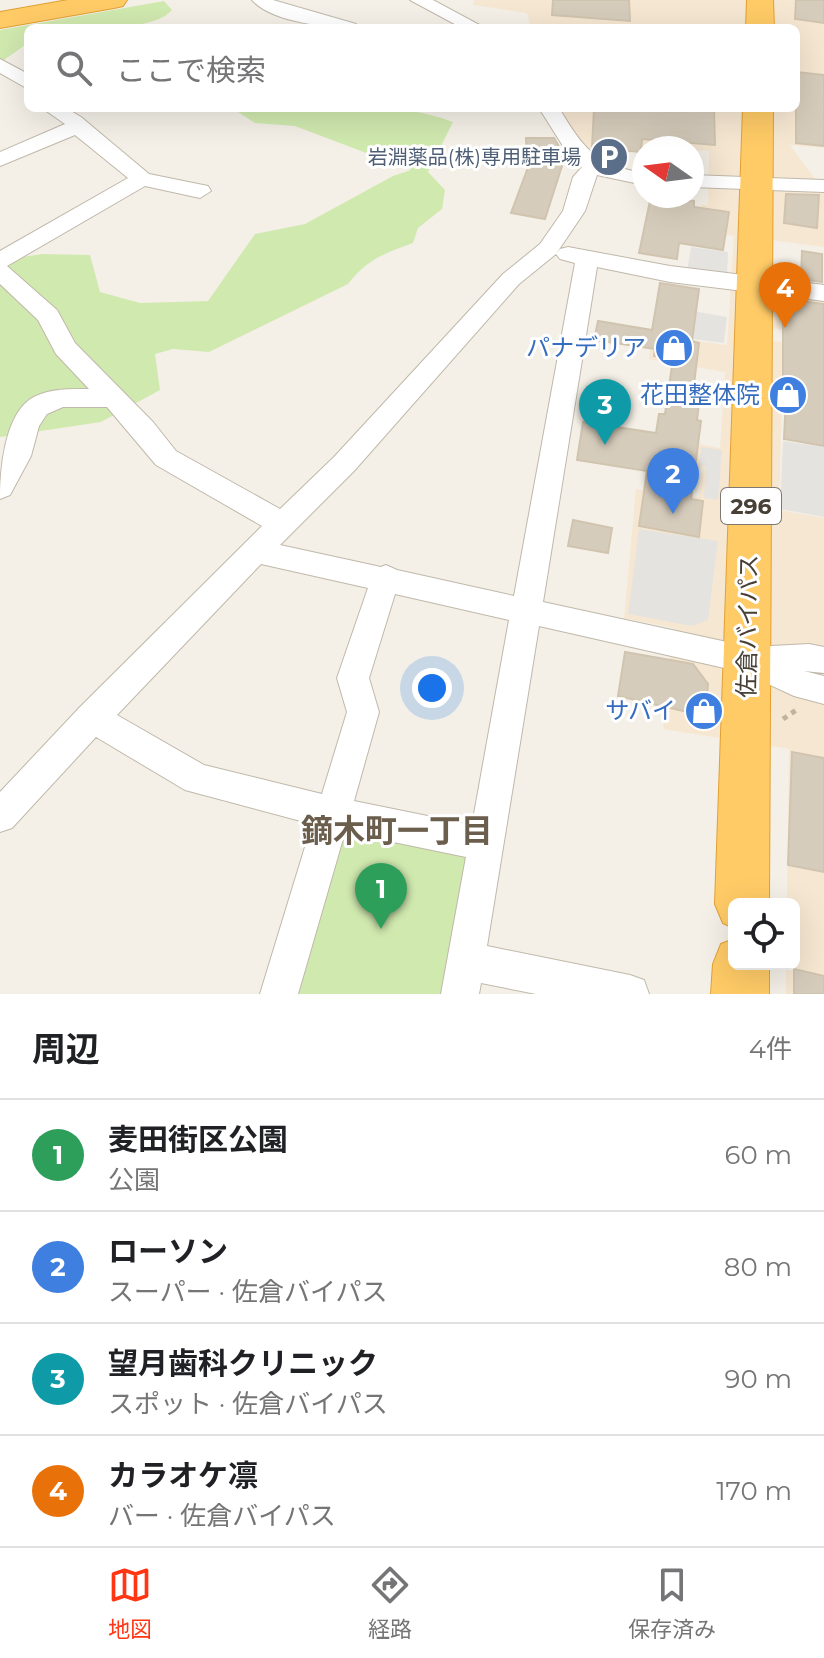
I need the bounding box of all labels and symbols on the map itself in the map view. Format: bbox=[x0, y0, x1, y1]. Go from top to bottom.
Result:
parking icon: 岩淵薬品(株)専用駐車場 bbox=[588, 136, 630, 178]
north arrow bbox=[632, 136, 704, 208]
place label: 岩淵薬品(株)専用駐車場 bbox=[368, 145, 581, 169]
pin: 4 bbox=[759, 262, 811, 328]
shop icon: パナデリア bbox=[653, 327, 695, 369]
place label: パナデリア bbox=[526, 333, 646, 362]
shop icon: 花田整体院 bbox=[767, 374, 809, 416]
pin: 3 bbox=[579, 379, 631, 445]
place label: 花田整体院 bbox=[640, 380, 760, 409]
pin: 2 bbox=[647, 448, 699, 514]
road number: 296 bbox=[721, 488, 781, 524]
street label: 佐倉バイパス bbox=[732, 554, 763, 698]
your location bbox=[412, 668, 452, 708]
shop icon: サバイ bbox=[683, 690, 725, 732]
place label: サバイ bbox=[605, 696, 676, 725]
district label: 鏑木町一丁目 bbox=[301, 811, 493, 850]
pin: 1 bbox=[355, 863, 407, 929]

